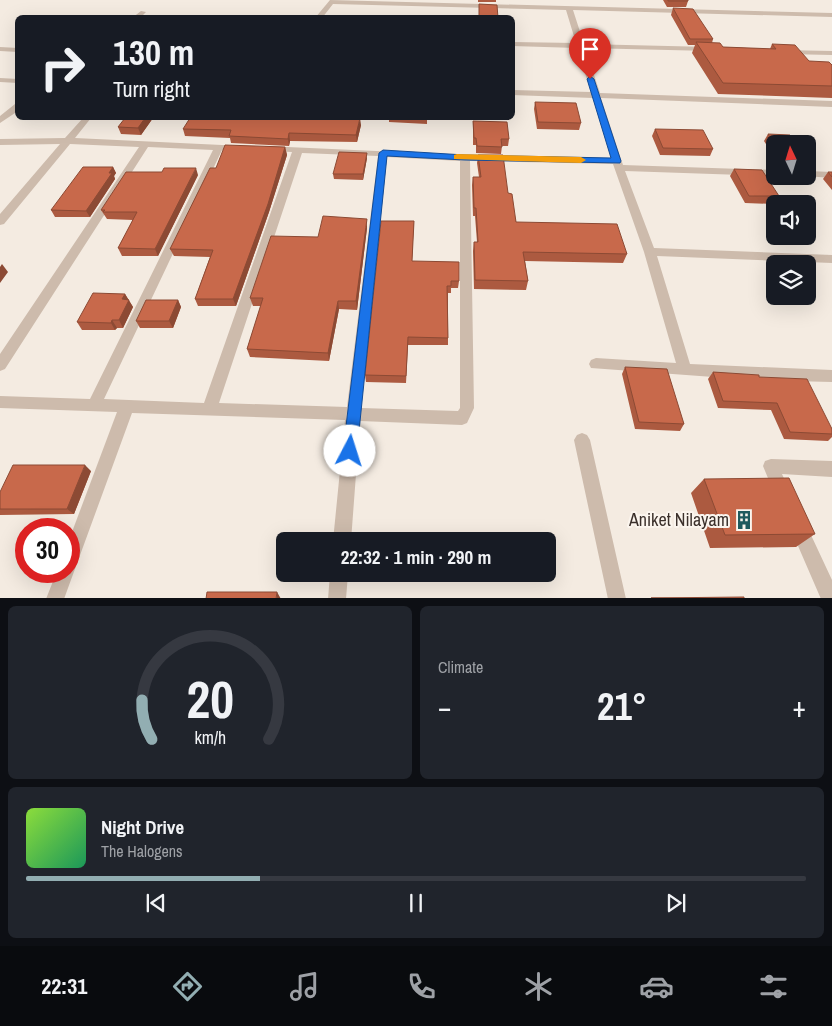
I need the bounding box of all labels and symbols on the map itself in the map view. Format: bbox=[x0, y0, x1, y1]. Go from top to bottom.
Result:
pin bbox=[569, 28, 611, 79]
north arrow bbox=[766, 135, 816, 185]
position arrow bbox=[323, 424, 375, 476]
place label: Aniket Nilayam bbox=[628, 507, 729, 532]
building icon: Aniket Nilayam bbox=[733, 509, 755, 531]
speed limit sign: 30 bbox=[15, 518, 80, 583]

